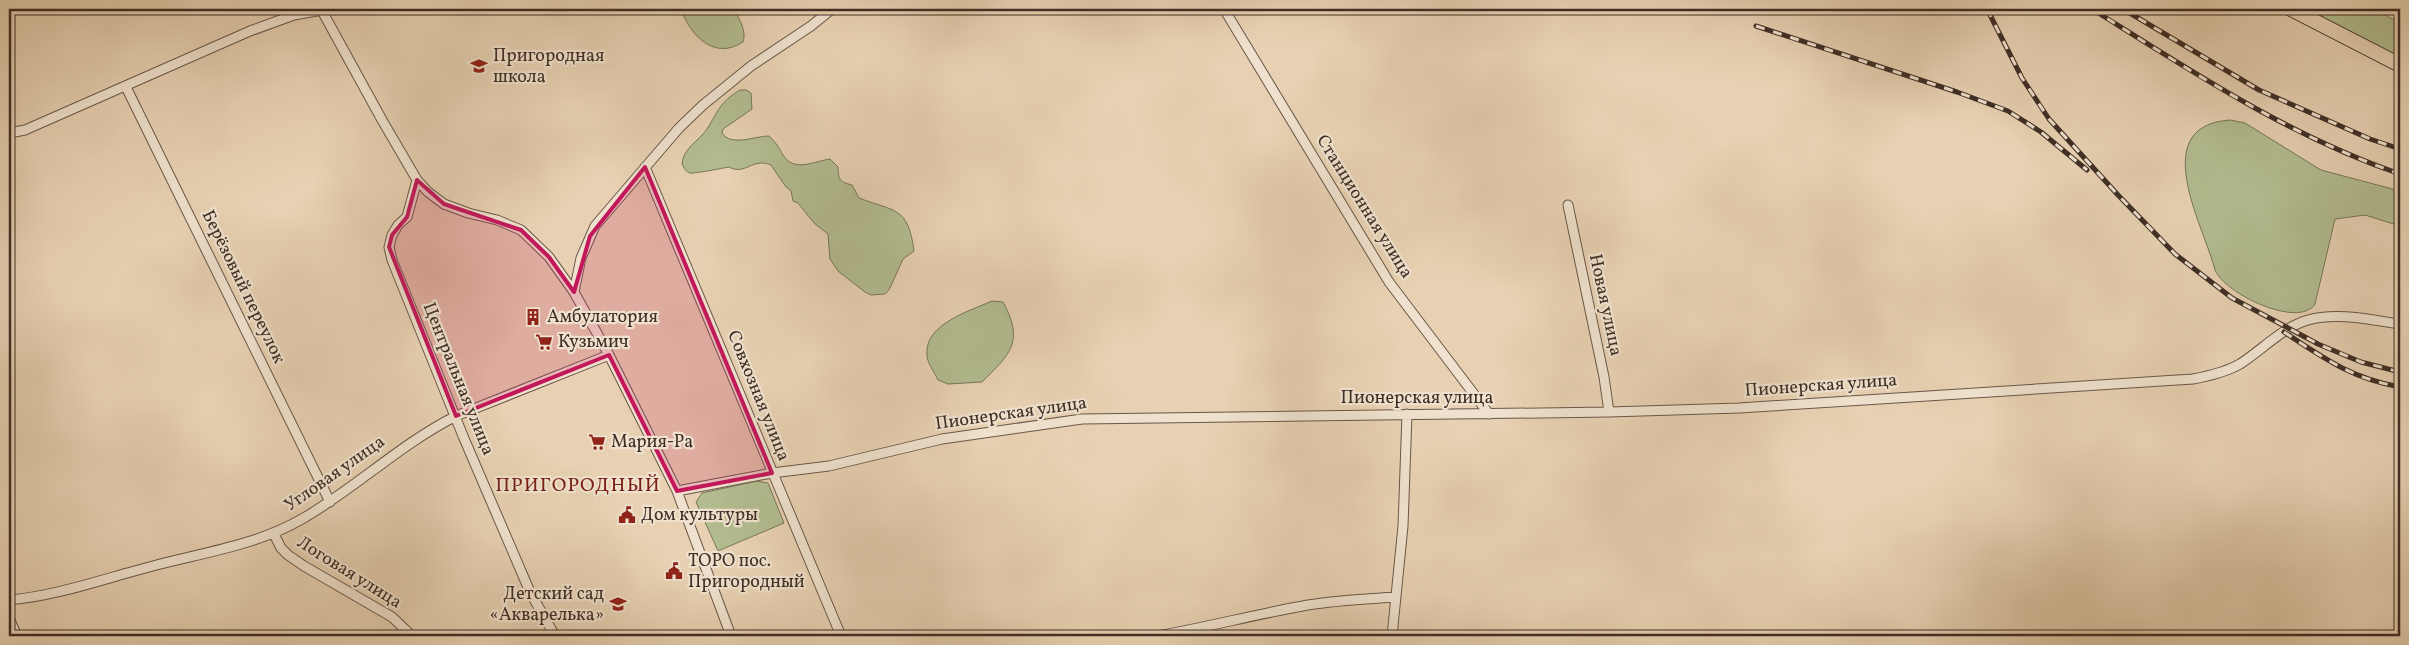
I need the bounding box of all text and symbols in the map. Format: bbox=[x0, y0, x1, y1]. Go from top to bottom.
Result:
place label: Пригородная школа bbox=[493, 44, 604, 90]
school or university icon: Пригородная школа bbox=[469, 56, 489, 76]
street label: Станционная улица bbox=[1310, 130, 1418, 284]
street label: Берёзовый переулок bbox=[195, 206, 291, 368]
street label: Новая улица bbox=[1582, 252, 1628, 358]
street label: Центральная улица bbox=[416, 299, 500, 459]
place label: Амбулатория bbox=[547, 305, 658, 330]
building icon: Амбулатория bbox=[523, 307, 543, 327]
street label: Совхозная улица bbox=[720, 327, 796, 465]
place label: Кузьмич bbox=[558, 330, 629, 355]
supermarket icon: Кузьмич bbox=[534, 332, 554, 352]
street label: Пионерская улица bbox=[1744, 368, 1898, 404]
street label: Пионерская улица bbox=[1341, 386, 1493, 411]
street label: Пионерская улица bbox=[934, 391, 1088, 437]
street label: Угловая улица bbox=[280, 430, 390, 518]
place label: Мария-Ра bbox=[611, 430, 693, 455]
supermarket icon: Мария-Ра bbox=[587, 432, 607, 452]
district label: ПРИГОРОДНЫЙ bbox=[495, 472, 661, 500]
place label: Дом культуры bbox=[641, 503, 758, 528]
public building icon: Дом культуры bbox=[617, 505, 637, 525]
street label: Логовая улица bbox=[292, 531, 406, 615]
place label: ТОРО пос. Пригородный bbox=[688, 549, 805, 595]
public building icon: ТОРО пос. Пригородный bbox=[664, 561, 684, 581]
place label: Детский сад «Акварелька» bbox=[490, 582, 604, 628]
school or university icon: Детский сад «Акварелька» bbox=[608, 594, 628, 614]

